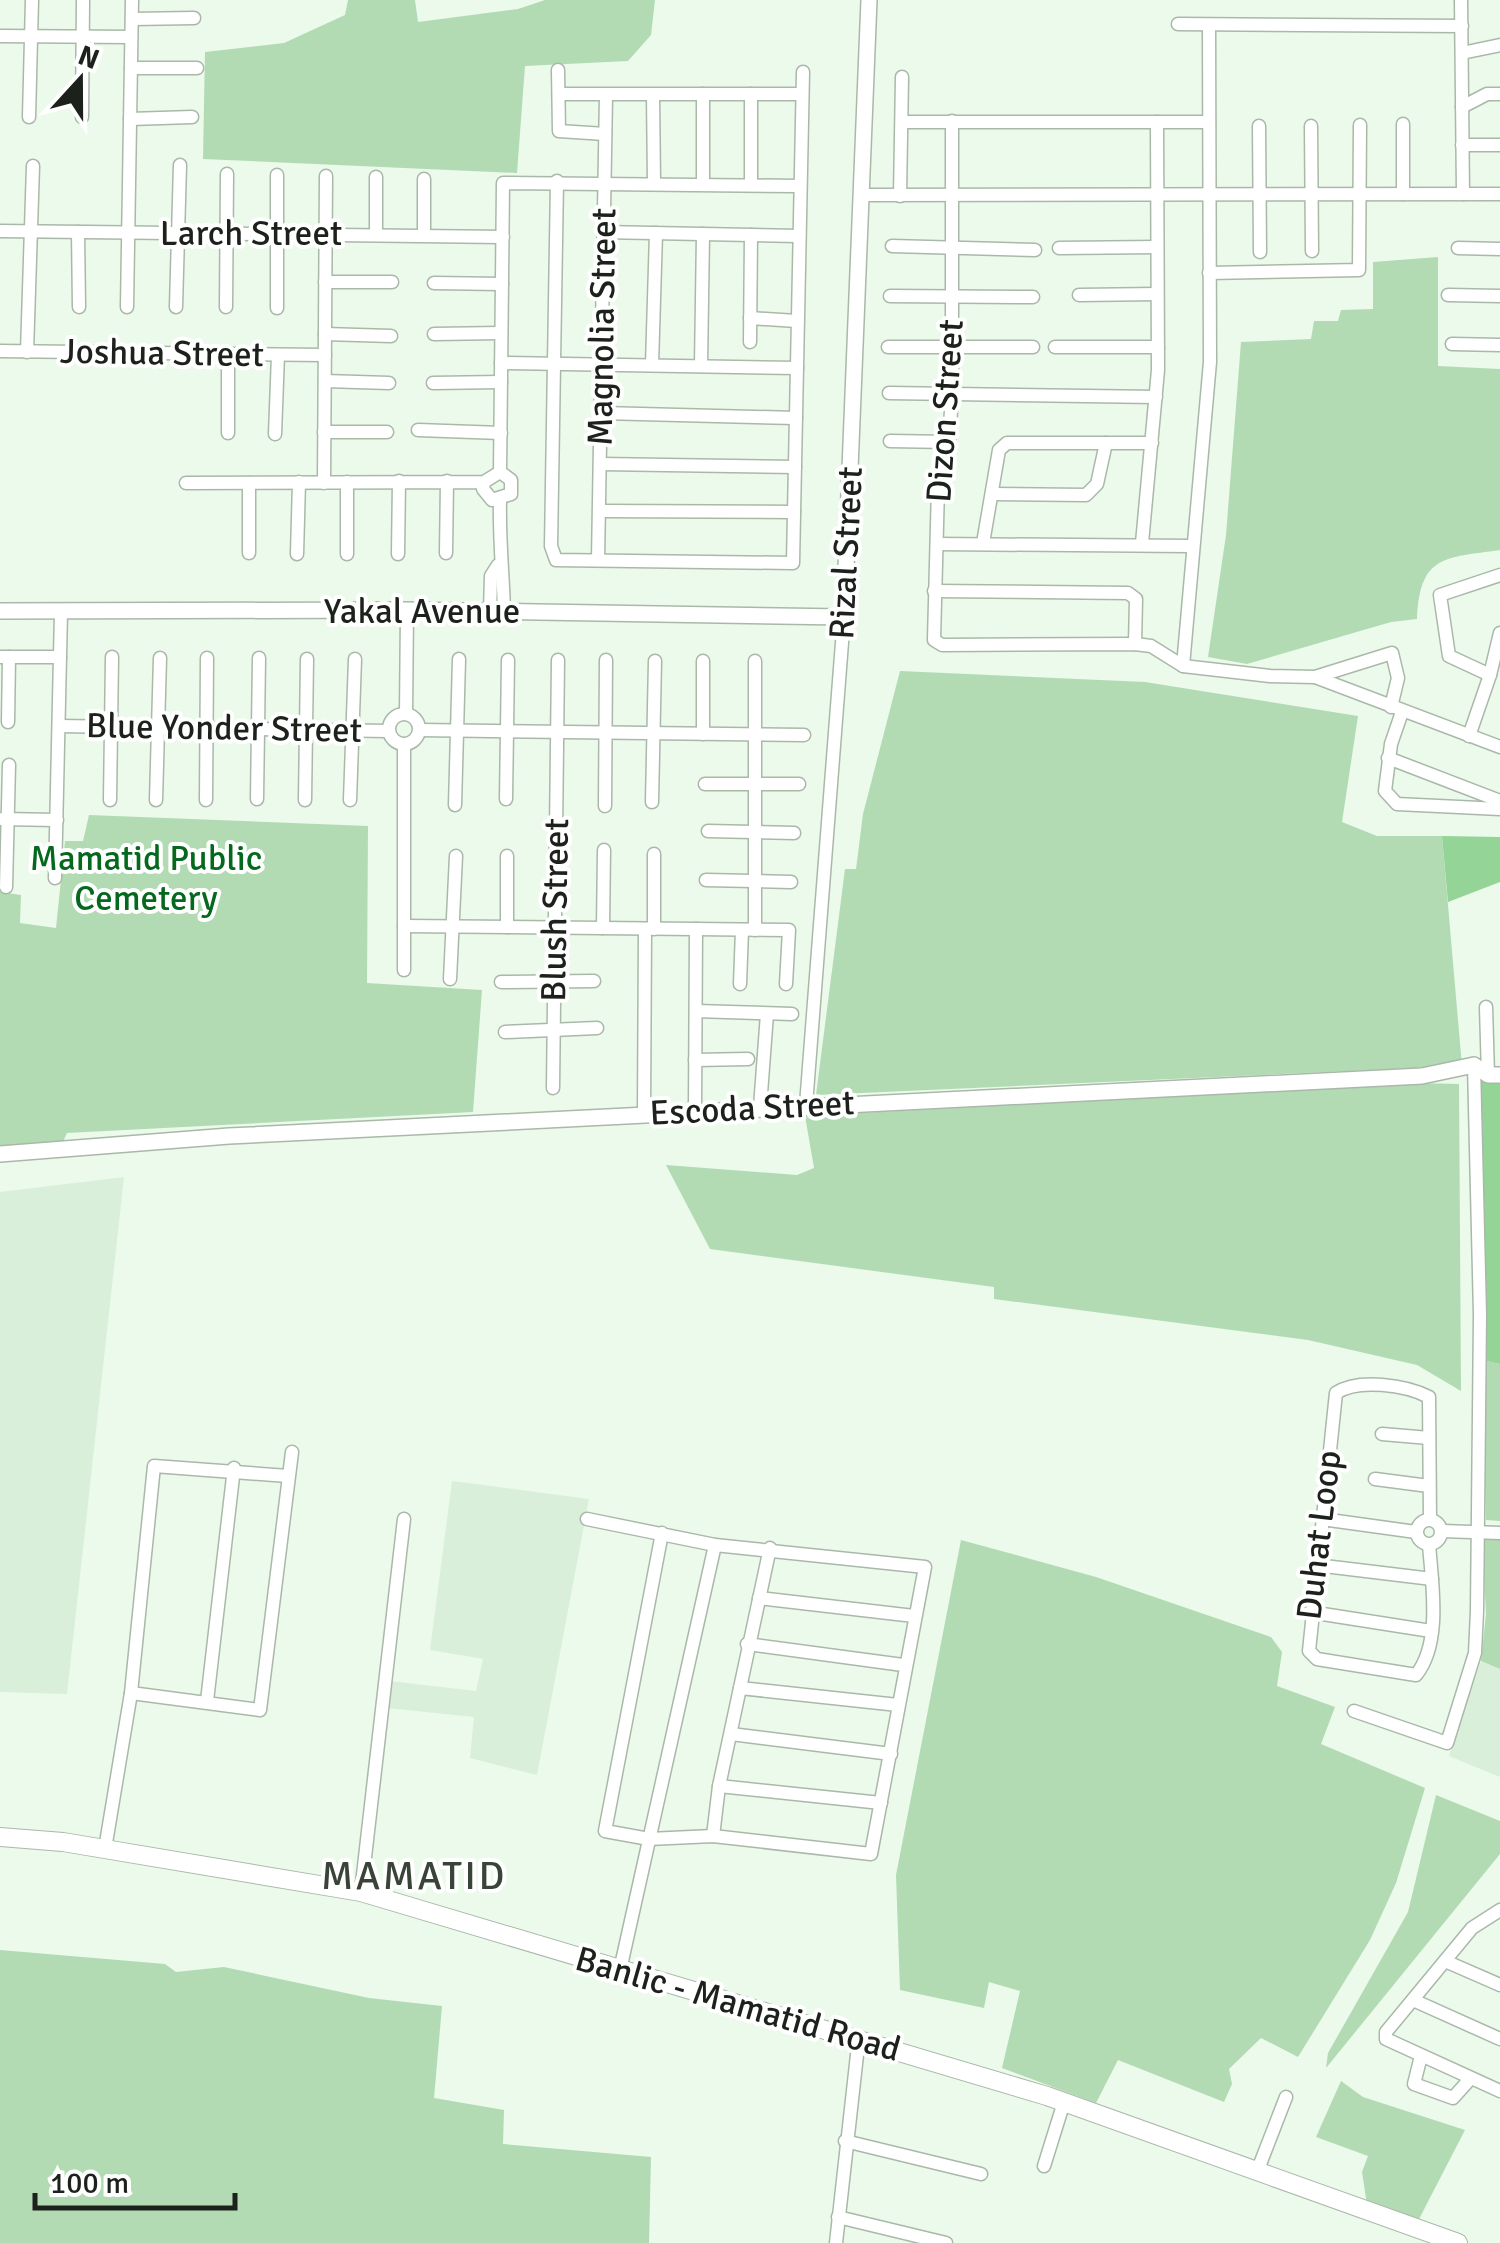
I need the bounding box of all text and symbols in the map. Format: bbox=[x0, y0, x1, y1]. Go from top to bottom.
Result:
north arrow bbox=[30, 30, 130, 130]
text: N bbox=[73, 38, 104, 77]
street label: Magnolia Street bbox=[578, 208, 626, 446]
street label: Larch Street bbox=[160, 212, 342, 255]
street label: Dizon Street bbox=[917, 318, 973, 504]
street label: Joshua Street bbox=[60, 330, 264, 376]
street label: Rizal Street bbox=[820, 465, 872, 641]
street label: Yakal Avenue bbox=[324, 590, 520, 633]
street label: Blue Yonder Street bbox=[86, 704, 362, 752]
street label: Blush Street bbox=[532, 818, 578, 1002]
park label: Mamatid Public Cemetery bbox=[30, 837, 262, 920]
street label: Escoda Street bbox=[649, 1081, 855, 1135]
street label: Duhat Loop bbox=[1287, 1448, 1351, 1622]
district label: MAMATID bbox=[321, 1851, 507, 1901]
street label: Banlic - Mamatid Road bbox=[570, 1937, 906, 2071]
scale bar bbox=[35, 2148, 235, 2210]
text: 100 m bbox=[50, 2165, 129, 2202]

